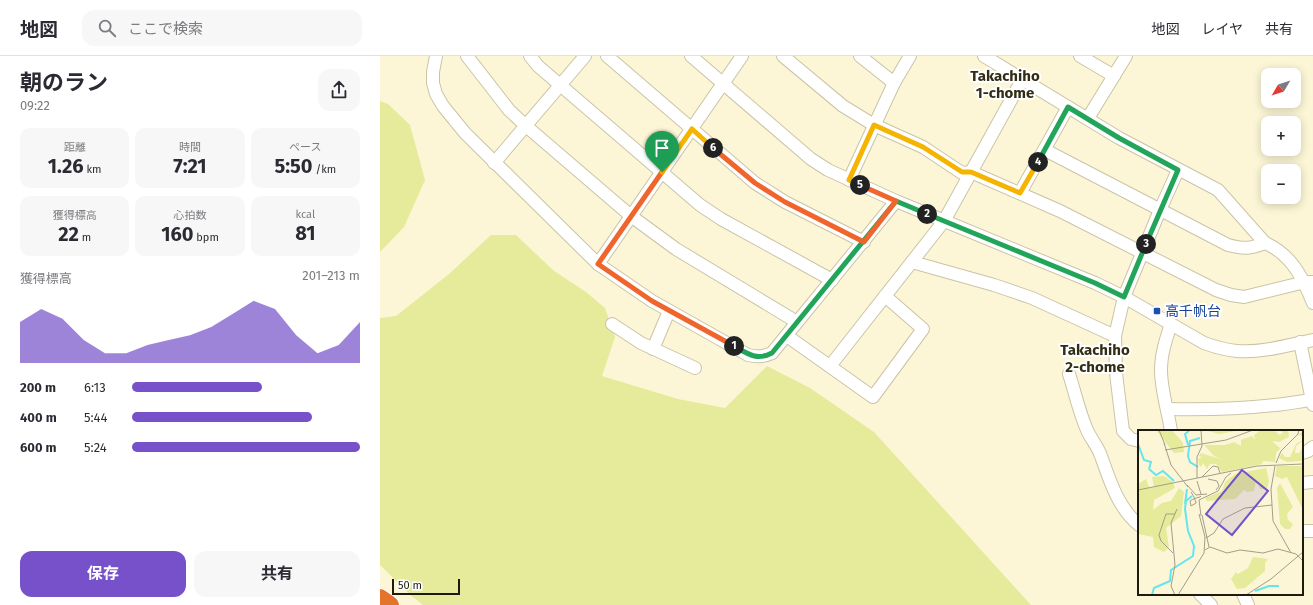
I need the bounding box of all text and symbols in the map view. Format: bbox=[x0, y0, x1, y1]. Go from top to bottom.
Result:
search box bbox=[82, 10, 362, 46]
icon: search bbox=[96, 17, 118, 39]
text: 地図 bbox=[20, 18, 58, 41]
text: ここで検索 bbox=[128, 20, 203, 38]
text: 地図 bbox=[1151, 21, 1179, 38]
text: レイヤ bbox=[1201, 21, 1243, 38]
text: 共有 bbox=[1265, 21, 1293, 38]
district label: Takachiho 1-chome bbox=[970, 67, 1040, 102]
north arrow bbox=[1261, 68, 1301, 108]
map controls bbox=[1261, 68, 1301, 204]
text: 朝のラン bbox=[20, 69, 108, 96]
button: share bbox=[318, 69, 360, 111]
text: 09:22 bbox=[20, 98, 50, 113]
button: + bbox=[1261, 116, 1301, 156]
pin bbox=[645, 131, 679, 172]
icon: arrive bbox=[651, 137, 673, 159]
pin: 6 bbox=[703, 138, 723, 158]
text: 距離 bbox=[64, 141, 86, 154]
text: 時間 bbox=[179, 141, 201, 154]
text: ペース bbox=[289, 141, 322, 154]
text: 6 bbox=[710, 141, 716, 154]
pin: 4 bbox=[1028, 152, 1048, 172]
text: 1.26 bbox=[48, 154, 84, 178]
text: 7:21 bbox=[173, 154, 207, 178]
text: 5:50 bbox=[274, 154, 313, 178]
text: 4 bbox=[1035, 155, 1041, 168]
text: km bbox=[84, 163, 102, 176]
text: /km bbox=[313, 163, 336, 176]
button: − bbox=[1261, 164, 1301, 204]
pin: 5 bbox=[850, 175, 870, 195]
text: 5 bbox=[857, 178, 863, 191]
pin: 2 bbox=[917, 204, 937, 224]
text: 2 bbox=[924, 207, 930, 220]
text: kcal bbox=[295, 208, 315, 221]
text: 獲得標高 bbox=[53, 209, 97, 222]
text: 心拍数 bbox=[173, 209, 206, 222]
text: 81 bbox=[295, 221, 315, 245]
text: 22 bbox=[58, 222, 79, 246]
text: 160 bbox=[161, 222, 193, 246]
text: m bbox=[79, 231, 91, 244]
text: bpm bbox=[193, 231, 219, 244]
pin: 3 bbox=[1136, 234, 1156, 254]
text: 3 bbox=[1143, 237, 1149, 250]
text: 201–213 m bbox=[302, 268, 360, 283]
text: 獲得標高 bbox=[20, 271, 72, 286]
place label: 高千帆台 bbox=[1165, 303, 1221, 320]
marker: 高千帆台 bbox=[1152, 306, 1162, 316]
pin: 1 bbox=[724, 336, 744, 356]
text: 1 bbox=[731, 339, 737, 352]
district label: Takachiho 2-chome bbox=[1060, 341, 1130, 376]
text: 200 m bbox=[20, 380, 56, 395]
text: 6:13 bbox=[84, 380, 106, 395]
text: 400 m bbox=[20, 410, 57, 425]
text: 5:44 bbox=[84, 410, 107, 425]
inset map bbox=[1138, 430, 1303, 595]
text: 600 m bbox=[20, 440, 57, 455]
text: 5:24 bbox=[84, 440, 107, 455]
button: 保存 bbox=[20, 551, 186, 597]
button: 共有 bbox=[194, 551, 360, 597]
scale bar bbox=[392, 577, 460, 596]
text: 50 m bbox=[398, 579, 422, 592]

